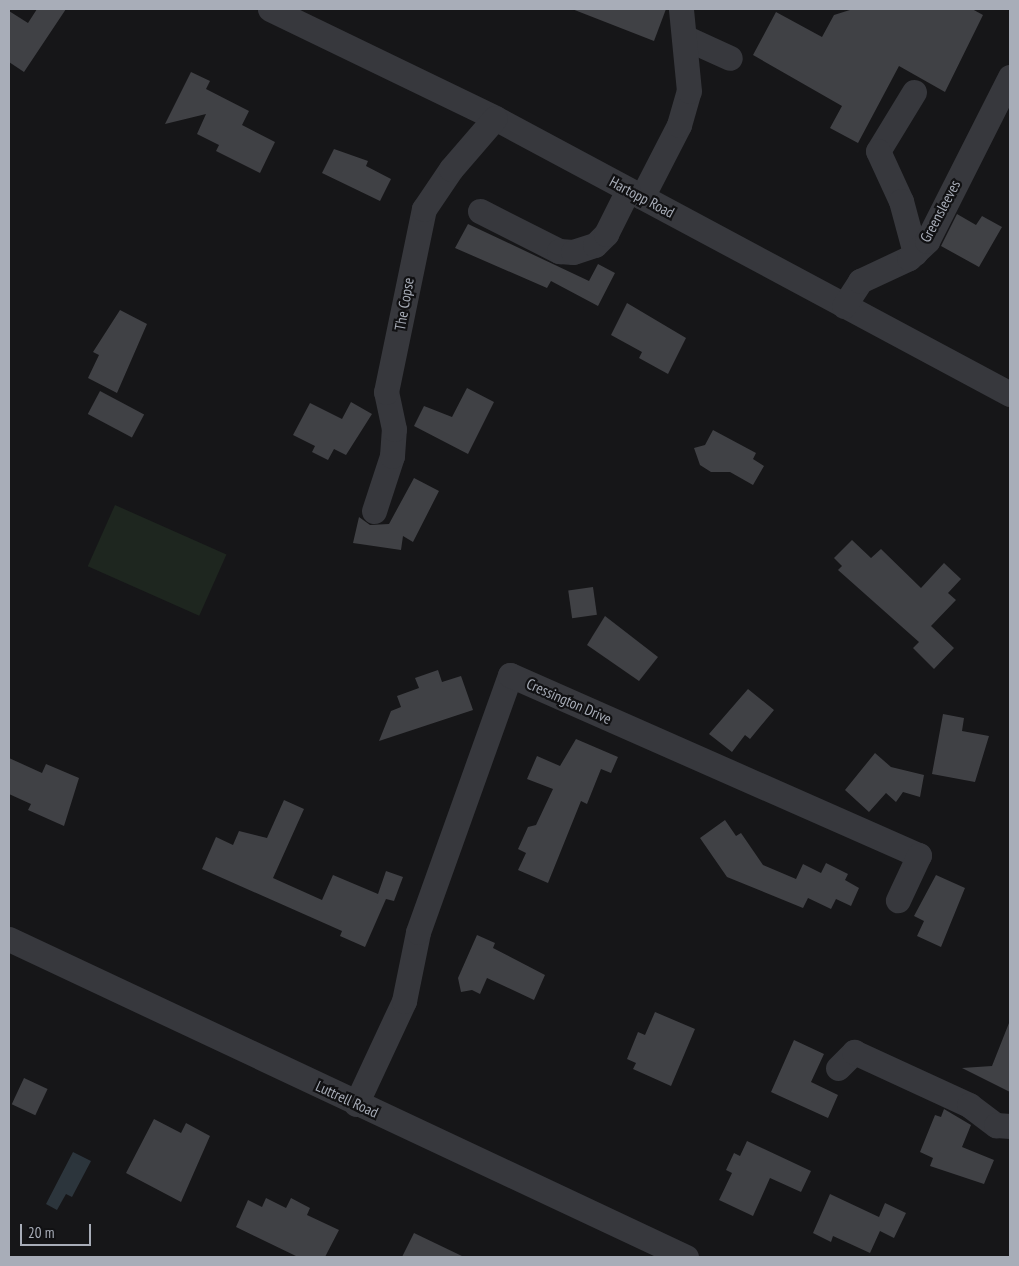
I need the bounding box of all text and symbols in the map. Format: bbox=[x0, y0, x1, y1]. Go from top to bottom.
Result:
street label: Hartopp Road bbox=[607, 172, 677, 222]
street label: Greensleeves bbox=[916, 177, 964, 245]
street label: The Copse bbox=[391, 276, 417, 332]
street label: Cressington Drive bbox=[524, 674, 614, 728]
street label: Luttrell Road bbox=[313, 1077, 381, 1121]
scale bar bbox=[22, 1214, 94, 1246]
text: 20 m bbox=[28, 1223, 54, 1242]

